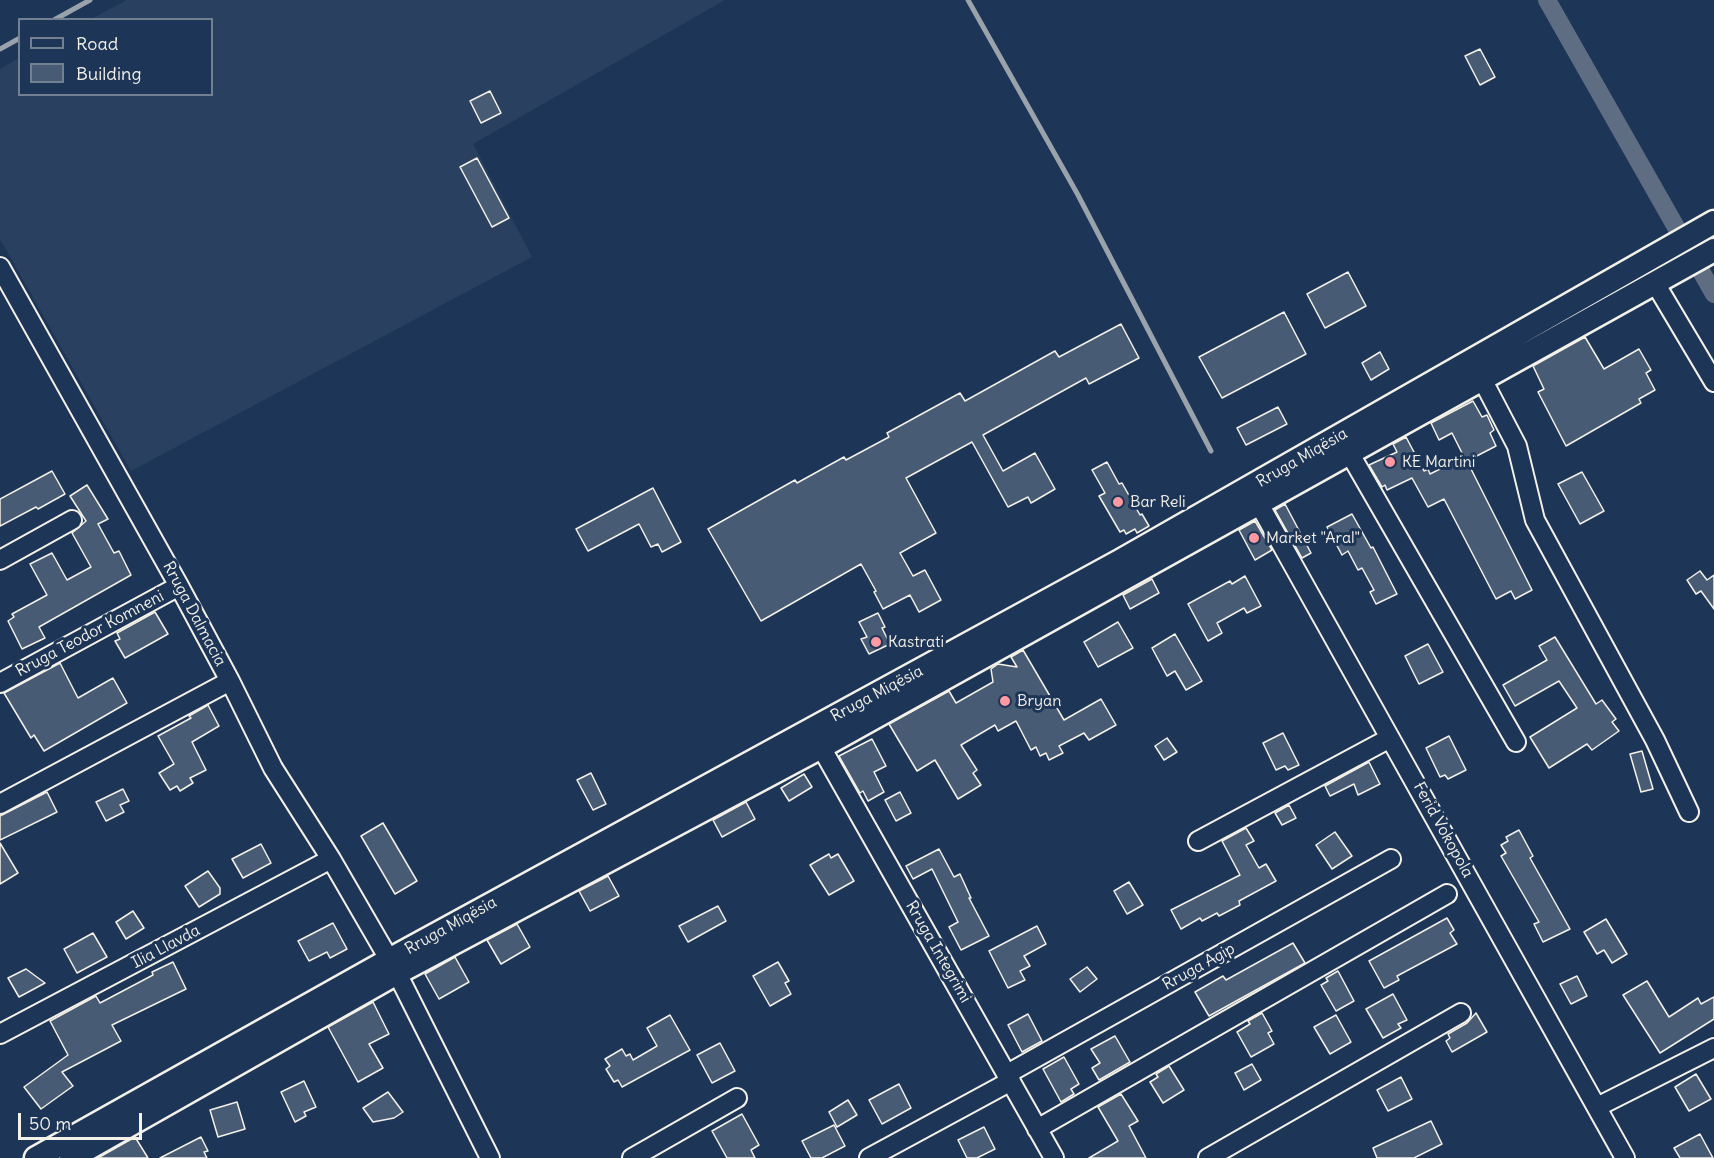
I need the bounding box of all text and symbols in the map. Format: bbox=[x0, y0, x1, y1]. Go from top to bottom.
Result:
legend bbox=[18, 18, 213, 96]
text: Road bbox=[76, 32, 118, 55]
text: Building bbox=[76, 62, 141, 85]
street label: Rruga Miqësia bbox=[1253, 424, 1351, 492]
place label: KE Martini bbox=[1402, 452, 1475, 472]
marker: KE Martini bbox=[1383, 455, 1397, 469]
place label: Bar Reli bbox=[1130, 492, 1186, 512]
marker: Bar Reli bbox=[1111, 495, 1125, 509]
place label: Market "Aral" bbox=[1266, 528, 1360, 548]
marker: Market "Aral" bbox=[1247, 531, 1261, 545]
street label: Rruga Dalmacia bbox=[158, 558, 230, 670]
street label: Rruga Teodor Komneni bbox=[13, 587, 167, 681]
place label: Kastrati bbox=[888, 632, 944, 652]
marker: Kastrati bbox=[869, 635, 883, 649]
street label: Rruga Miqësia bbox=[828, 662, 926, 726]
place label: Bryan bbox=[1017, 691, 1061, 711]
marker: Bryan bbox=[998, 694, 1012, 708]
street label: Ferid Vokopola bbox=[1409, 779, 1477, 881]
street label: Rruga Miqësia bbox=[402, 893, 500, 959]
street label: Rruga Integrimi bbox=[901, 898, 975, 1006]
street label: Ilia Llavda bbox=[128, 921, 204, 973]
street label: Rruga Agip bbox=[1159, 939, 1239, 995]
scale bar bbox=[21, 1101, 146, 1139]
text: 50 m bbox=[29, 1112, 71, 1135]

